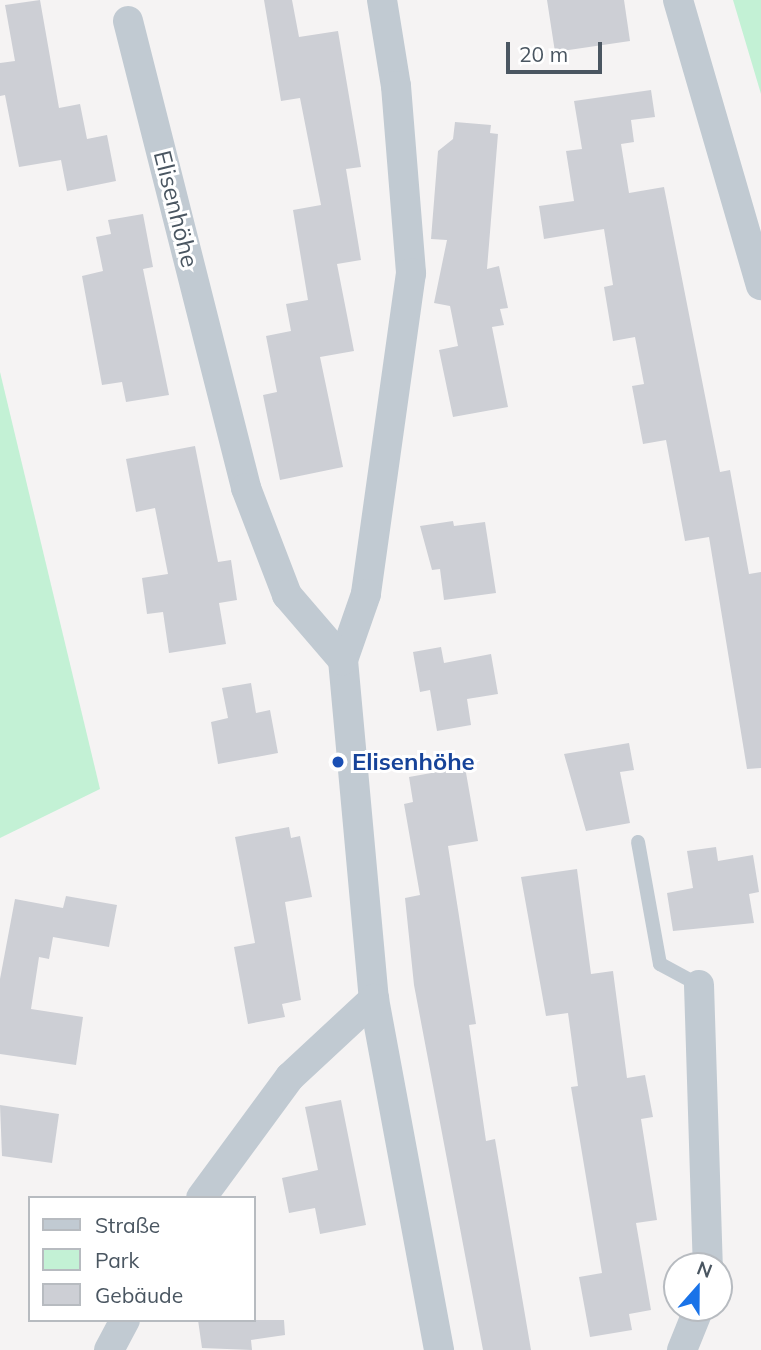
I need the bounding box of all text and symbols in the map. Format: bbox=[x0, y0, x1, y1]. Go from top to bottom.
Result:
scale bar bbox=[509, 28, 605, 72]
text: 20 m bbox=[519, 41, 568, 67]
street label: Elisenhöhe bbox=[148, 148, 204, 270]
place label: Elisenhöhe bbox=[352, 748, 475, 776]
marker: Elisenhöhe bbox=[330, 754, 346, 770]
legend bbox=[28, 1196, 256, 1322]
text: Straße bbox=[95, 1212, 160, 1238]
text: Park bbox=[95, 1247, 139, 1273]
north arrow bbox=[663, 1252, 733, 1322]
text: N bbox=[694, 1255, 716, 1283]
text: Gebäude bbox=[95, 1282, 183, 1308]

